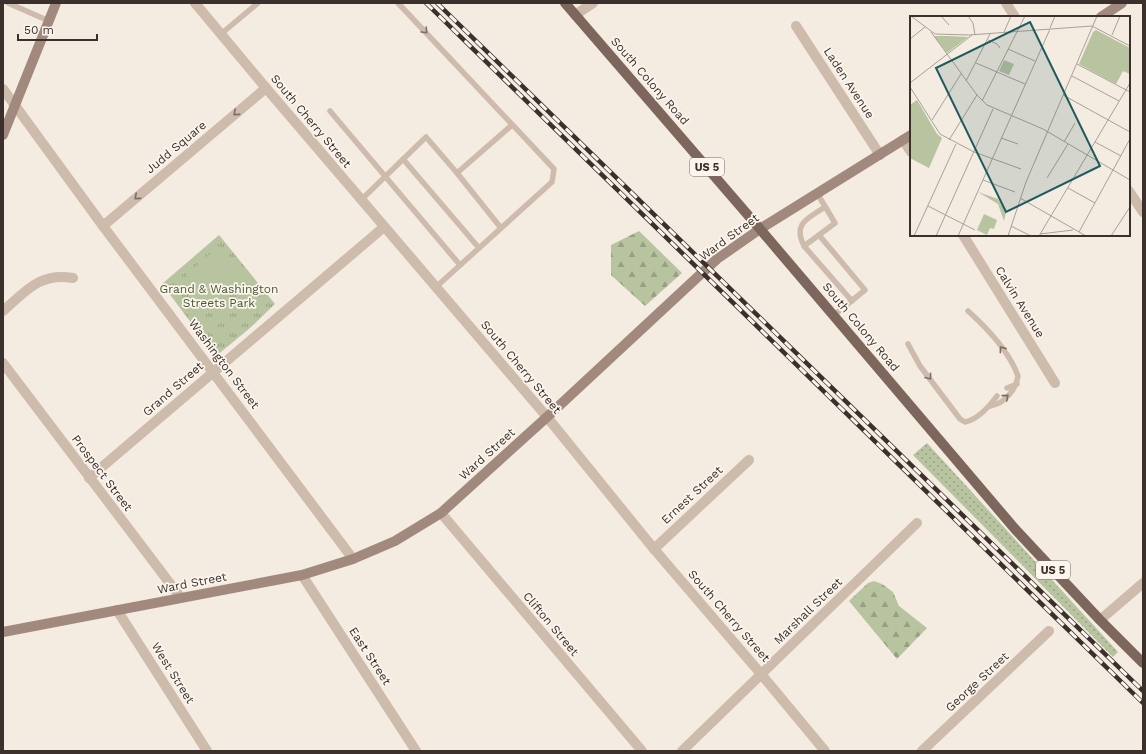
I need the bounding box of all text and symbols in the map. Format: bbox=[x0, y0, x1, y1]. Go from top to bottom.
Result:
scale bar bbox=[18, 16, 97, 42]
inset map bbox=[910, 16, 1130, 236]
text: 50 m bbox=[24, 23, 54, 37]
one-way arrow bbox=[420, 27, 427, 34]
street label: South Colony Road bbox=[608, 34, 692, 128]
street label: Laden Avenue bbox=[821, 45, 877, 121]
street label: South Cherry Street bbox=[268, 72, 354, 170]
one-way arrow bbox=[233, 109, 241, 116]
street label: Judd Square bbox=[143, 118, 209, 176]
road number: US 5 bbox=[690, 158, 724, 176]
one-way arrow bbox=[134, 192, 141, 199]
street label: Ward Street bbox=[696, 211, 762, 263]
street label: Calvin Avenue bbox=[993, 264, 1048, 340]
street label: South Colony Road bbox=[820, 280, 902, 374]
park label: Grand & Washington Streets Park bbox=[160, 282, 278, 310]
street label: Washington Street bbox=[186, 316, 262, 412]
street label: South Cherry Street bbox=[478, 318, 564, 416]
one-way arrow bbox=[999, 346, 1007, 353]
street label: Grand Street bbox=[140, 359, 206, 419]
one-way arrow bbox=[924, 373, 931, 380]
one-way arrow bbox=[1001, 395, 1008, 402]
street label: Ward Street bbox=[456, 425, 518, 483]
street label: Prospect Street bbox=[69, 432, 135, 514]
street label: Ernest Street bbox=[659, 463, 725, 527]
road number: US 5 bbox=[1036, 561, 1070, 579]
street label: South Cherry Street bbox=[685, 567, 773, 665]
street label: Ward Street bbox=[156, 569, 228, 597]
street label: Marshall Street bbox=[771, 575, 845, 647]
street label: Clifton Street bbox=[520, 589, 582, 659]
street label: East Street bbox=[346, 625, 394, 687]
street label: West Street bbox=[149, 640, 197, 706]
street label: George Street bbox=[943, 649, 1011, 715]

